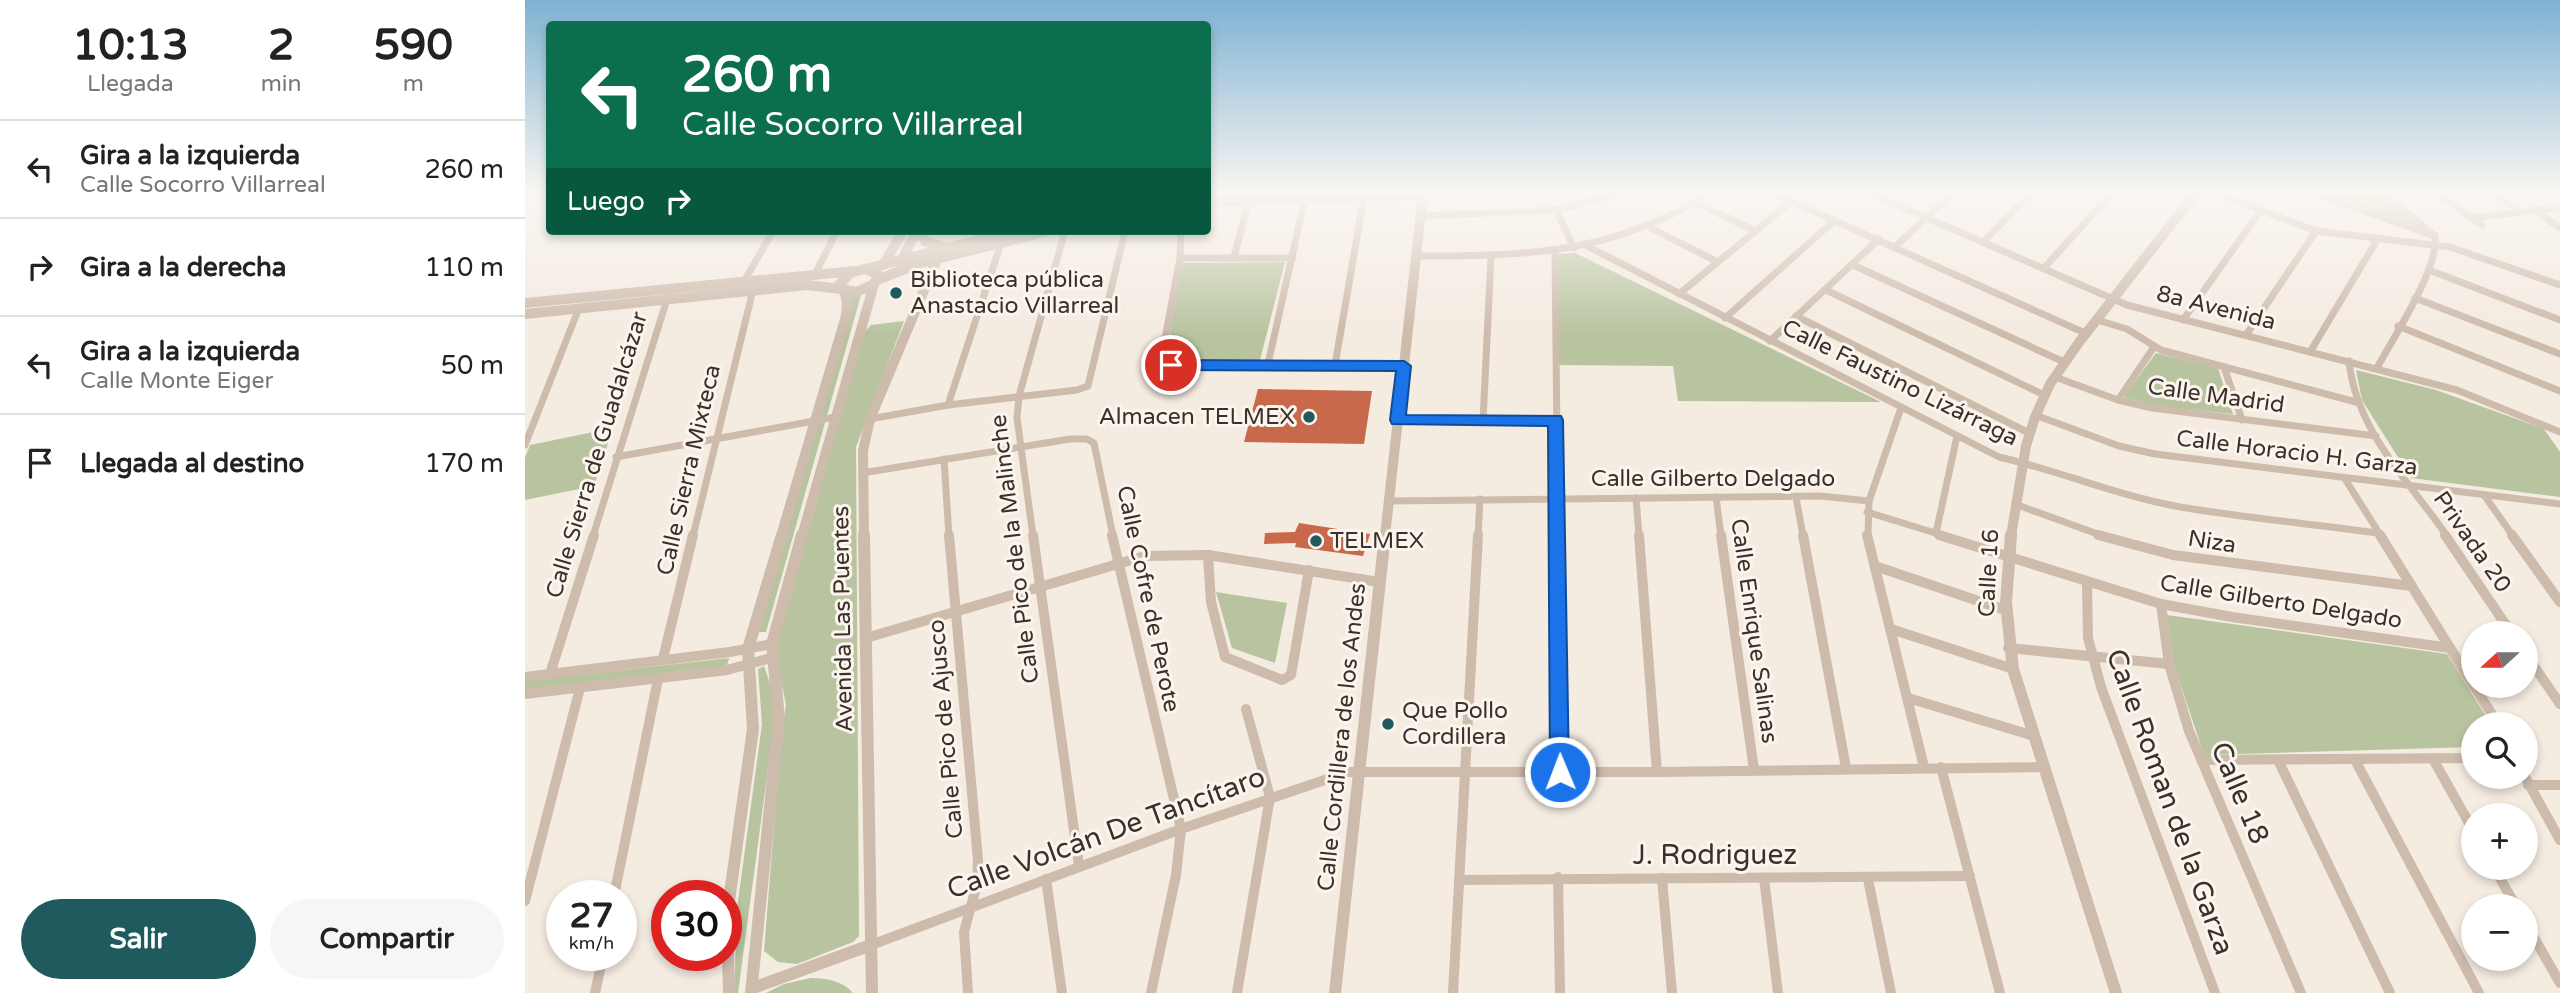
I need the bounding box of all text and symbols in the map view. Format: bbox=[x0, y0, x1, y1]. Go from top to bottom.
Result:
text: 10:13 bbox=[72, 20, 189, 71]
text: 2 bbox=[268, 20, 294, 71]
text: 590 bbox=[374, 20, 453, 71]
text: 260 m bbox=[682, 46, 832, 105]
icon: left bbox=[567, 49, 658, 140]
text: Llegada bbox=[87, 70, 174, 98]
text: min bbox=[261, 70, 302, 98]
text: m bbox=[403, 70, 424, 98]
text: Calle Socorro Villarreal bbox=[682, 106, 1024, 144]
text: Gira a la izquierda bbox=[80, 140, 300, 171]
icon: left bbox=[21, 150, 59, 188]
text: 260 m bbox=[424, 154, 504, 185]
text: Calle Socorro Villarreal bbox=[80, 171, 326, 199]
icon: right bbox=[659, 182, 697, 220]
text: Luego bbox=[567, 186, 645, 217]
icon: right bbox=[21, 248, 59, 286]
text: Gira a la derecha bbox=[80, 252, 286, 283]
text: 110 m bbox=[424, 252, 504, 283]
place label: Biblioteca pública Anastacio Villarreal bbox=[910, 266, 1119, 320]
street label: 8a Avenida bbox=[2153, 280, 2279, 336]
marker: Biblioteca pública Anastacio Villarreal bbox=[888, 285, 904, 301]
street label: Calle Sierra de Guadalcázar bbox=[540, 308, 654, 602]
street label: Calle Faustino Lizárraga bbox=[1777, 314, 2023, 452]
pin bbox=[1141, 335, 1201, 395]
text: Gira a la izquierda bbox=[80, 336, 300, 367]
icon: left bbox=[21, 346, 59, 384]
icon: arrive bbox=[1152, 346, 1190, 384]
text: 50 m bbox=[441, 350, 504, 381]
street label: Calle Sierra Mixteca bbox=[651, 362, 727, 578]
text: Calle Monte Eiger bbox=[80, 367, 273, 395]
street label: Calle Madrid bbox=[2146, 373, 2286, 419]
place label: Almacen TELMEX bbox=[1099, 403, 1295, 431]
marker: Almacen TELMEX bbox=[1301, 409, 1317, 425]
street label: Calle Pico de la Malinche bbox=[985, 413, 1045, 685]
street label: Calle Horacio H. Garza bbox=[2175, 424, 2419, 482]
icon: arrive bbox=[21, 444, 59, 482]
text: Llegada al destino bbox=[80, 448, 304, 479]
text: 170 m bbox=[424, 448, 504, 479]
street label: Calle Gilberto Delgado bbox=[1591, 465, 1835, 493]
street label: Calle Cofre de Perote bbox=[1110, 483, 1186, 715]
street label: Privada 20 bbox=[2427, 486, 2517, 598]
street label: Avenida Las Puentes bbox=[827, 506, 859, 732]
street label: Calle Enrique Salinas bbox=[1724, 517, 1784, 745]
street label: Niza bbox=[2186, 524, 2238, 560]
place label: TELMEX bbox=[1330, 527, 1424, 555]
street label: Calle 16 bbox=[1973, 528, 2005, 618]
marker: TELMEX bbox=[1308, 533, 1324, 549]
street label: Calle Gilberto Delgado bbox=[2158, 569, 2404, 635]
street label: Calle Cordillera de los Andes bbox=[1312, 582, 1372, 892]
street label: Calle Pico de Ajusco bbox=[922, 618, 970, 840]
north arrow bbox=[2461, 621, 2537, 698]
map controls bbox=[2461, 621, 2538, 971]
street label: Calle Roman de la Garza bbox=[2099, 644, 2241, 960]
place label: Que Pollo Cordillera bbox=[1402, 697, 1508, 751]
button: search bbox=[2461, 712, 2538, 789]
marker: Que Pollo Cordillera bbox=[1380, 716, 1396, 732]
position arrow bbox=[1523, 735, 1597, 809]
street label: Calle 18 bbox=[2203, 737, 2277, 849]
street label: Calle Volcán De Tancítaro bbox=[942, 760, 1270, 906]
button: + bbox=[2461, 803, 2538, 880]
street label: J. Rodriguez bbox=[1633, 838, 1797, 872]
speed limit sign: 30 bbox=[651, 880, 742, 971]
button: − bbox=[2461, 894, 2538, 971]
text: 27 bbox=[570, 895, 613, 937]
button: Salir bbox=[21, 899, 256, 979]
button: Compartir bbox=[270, 899, 504, 979]
text: km/h bbox=[569, 932, 614, 954]

